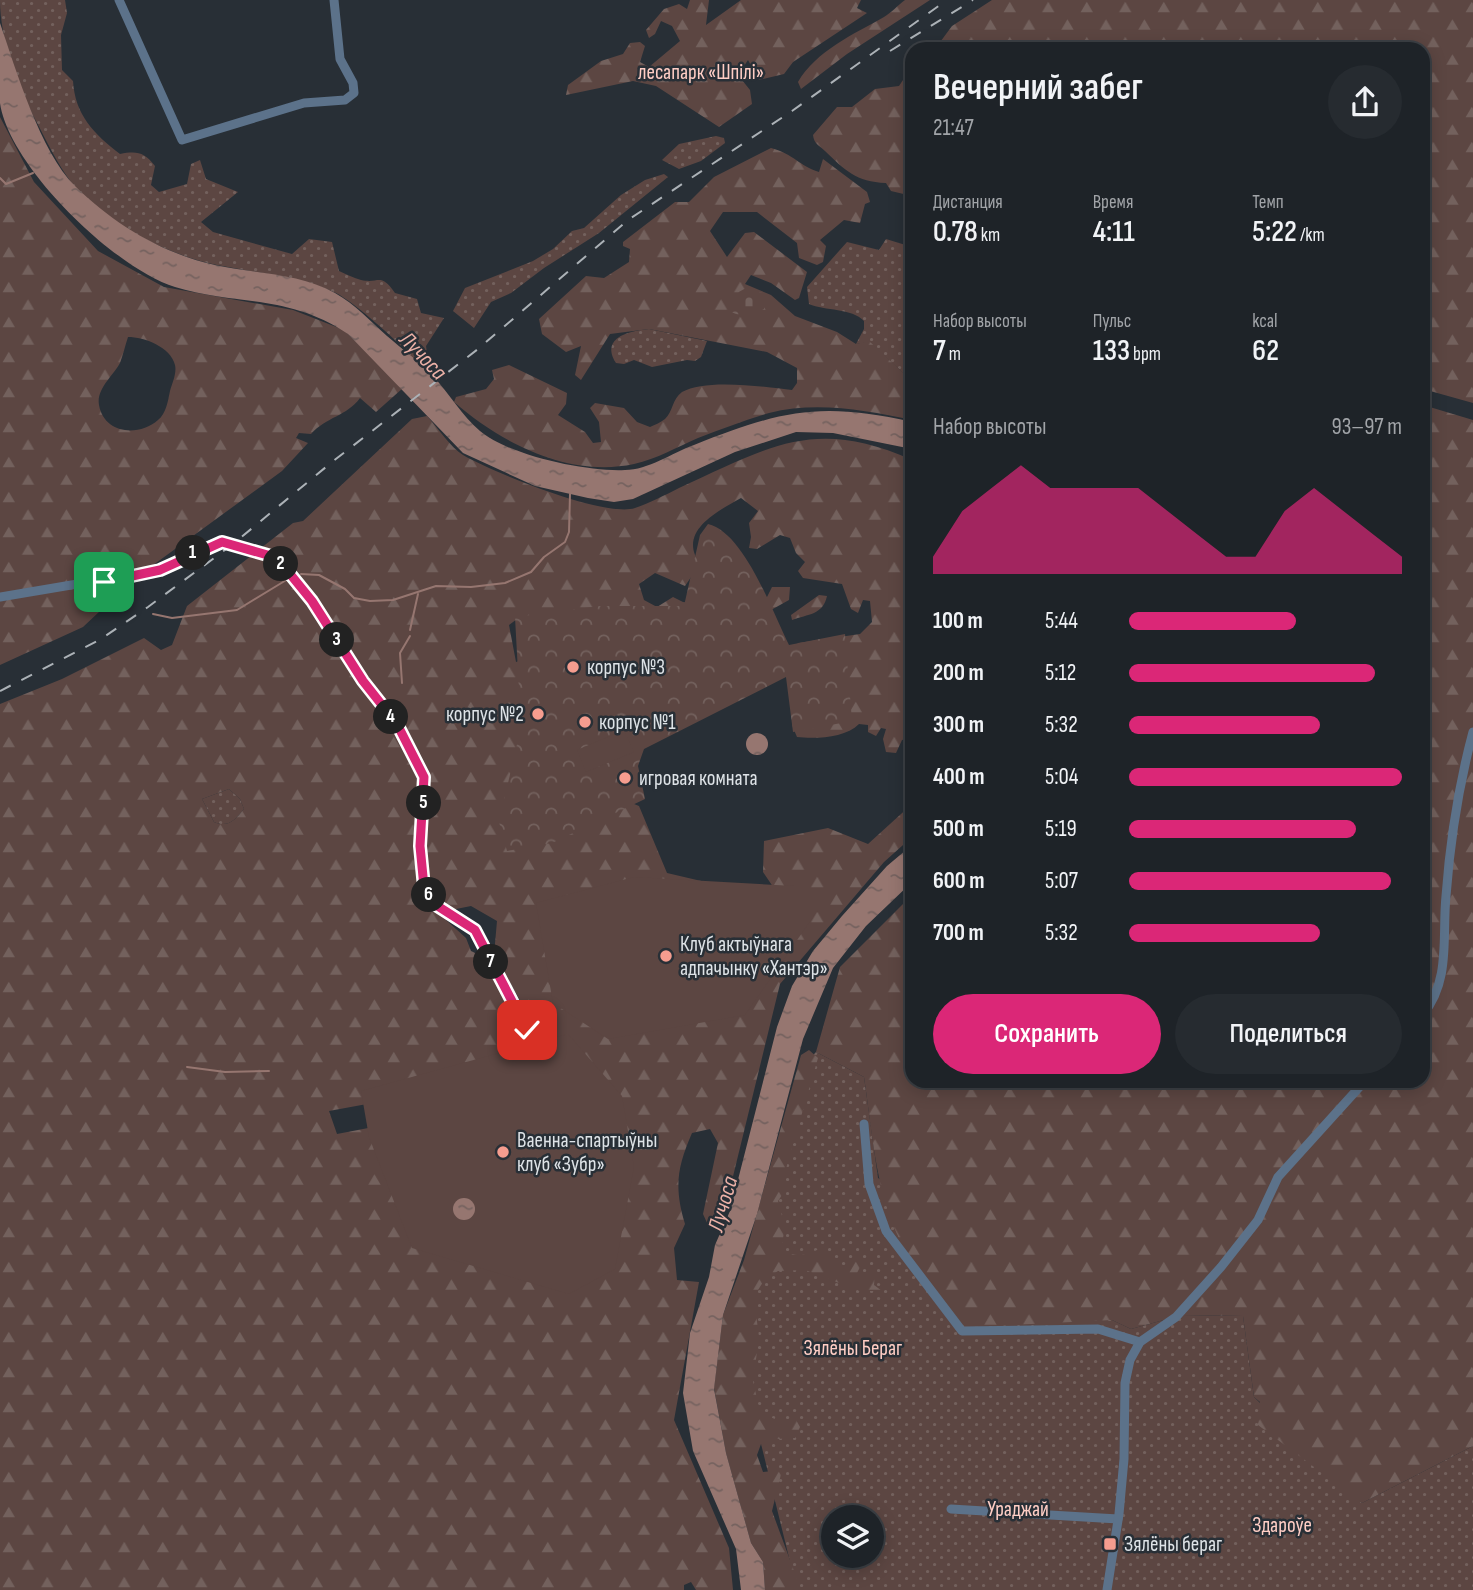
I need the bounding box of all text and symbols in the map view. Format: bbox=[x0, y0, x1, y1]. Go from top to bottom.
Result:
park label: лесапарк «Шпілі» bbox=[638, 60, 764, 85]
text: Вечерний забег bbox=[933, 65, 1143, 110]
button: share bbox=[1328, 65, 1402, 139]
text: 21:47 bbox=[933, 114, 974, 142]
text: Дистанция bbox=[933, 191, 1003, 214]
text: Время bbox=[1093, 191, 1133, 214]
text: Темп bbox=[1252, 191, 1284, 214]
text: 0.78 bbox=[933, 214, 978, 250]
text: 4:11 bbox=[1093, 214, 1135, 250]
text: 5:22 bbox=[1252, 214, 1297, 250]
text: km bbox=[978, 224, 1000, 247]
text: /km bbox=[1297, 224, 1325, 247]
text: Набор высоты bbox=[933, 310, 1027, 333]
text: Пульс bbox=[1093, 310, 1131, 333]
text: kcal bbox=[1252, 310, 1277, 333]
water label: Лучоса bbox=[393, 325, 453, 387]
text: 7 bbox=[933, 333, 946, 369]
text: 133 bbox=[1093, 333, 1130, 369]
text: 62 bbox=[1252, 333, 1279, 369]
text: m bbox=[946, 343, 961, 366]
text: bpm bbox=[1130, 343, 1161, 366]
text: Набор высоты bbox=[933, 413, 1046, 441]
text: 93–97 m bbox=[1332, 413, 1402, 441]
pin: 1 bbox=[176, 536, 210, 570]
text: 1 bbox=[189, 541, 196, 564]
pin: 2 bbox=[264, 546, 298, 582]
pin bbox=[74, 552, 134, 612]
text: 2 bbox=[276, 552, 285, 575]
icon: arrive bbox=[85, 563, 123, 601]
text: 100 m bbox=[933, 607, 983, 635]
text: 5:44 bbox=[1045, 607, 1078, 635]
pin: 3 bbox=[320, 622, 354, 658]
text: 3 bbox=[332, 628, 341, 651]
place label: корпус №3 bbox=[587, 655, 665, 680]
marker: корпус №3 bbox=[565, 659, 581, 675]
text: 200 m bbox=[933, 659, 984, 687]
text: 5:12 bbox=[1045, 659, 1076, 687]
pin: 4 bbox=[374, 700, 408, 734]
place label: корпус №2 bbox=[446, 702, 524, 727]
text: 4 bbox=[386, 705, 395, 728]
marker: корпус №2 bbox=[530, 706, 546, 722]
place label: корпус №1 bbox=[599, 710, 676, 735]
text: 300 m bbox=[933, 711, 984, 739]
text: 5:32 bbox=[1045, 711, 1078, 739]
marker: корпус №1 bbox=[577, 714, 593, 730]
text: 400 m bbox=[933, 763, 984, 791]
text: 5:04 bbox=[1045, 763, 1078, 791]
place label: игровая комната bbox=[639, 766, 758, 791]
marker: игровая комната bbox=[617, 770, 633, 786]
pin: 5 bbox=[406, 786, 442, 820]
text: 5 bbox=[419, 791, 428, 814]
text: 500 m bbox=[933, 815, 984, 843]
text: 5:19 bbox=[1045, 815, 1077, 843]
text: 600 m bbox=[933, 867, 985, 895]
text: 5:07 bbox=[1045, 867, 1078, 895]
pin: 6 bbox=[412, 878, 446, 912]
text: 6 bbox=[424, 883, 433, 906]
text: 700 m bbox=[933, 919, 984, 947]
text: 5:32 bbox=[1045, 919, 1078, 947]
place label: Клуб актыўнага адпачынку «Хантэр» bbox=[680, 932, 828, 981]
pin: 7 bbox=[474, 944, 508, 979]
marker: Клуб актыўнага адпачынку «Хантэр» bbox=[658, 948, 674, 964]
text: 7 bbox=[486, 950, 495, 973]
button: Сохранить bbox=[933, 994, 1161, 1074]
button: Поделиться bbox=[1175, 994, 1402, 1074]
pin bbox=[497, 1000, 557, 1060]
icon: check bbox=[508, 1011, 546, 1049]
place label: Ваенна-спартыўны клуб «Зубр» bbox=[517, 1128, 657, 1177]
marker: Ваенна-спартыўны клуб «Зубр» bbox=[495, 1144, 511, 1160]
water label: Лучоса bbox=[701, 1172, 744, 1236]
park label: Зялёны Бераг bbox=[804, 1336, 902, 1361]
park label: Ураджай bbox=[987, 1497, 1049, 1522]
map controls bbox=[821, 1505, 884, 1568]
button: layers bbox=[821, 1505, 884, 1568]
park label: Здароўе bbox=[1252, 1513, 1312, 1538]
place label: Зялёны бераг bbox=[1124, 1532, 1222, 1557]
marker: Зялёны бераг bbox=[1102, 1536, 1118, 1552]

